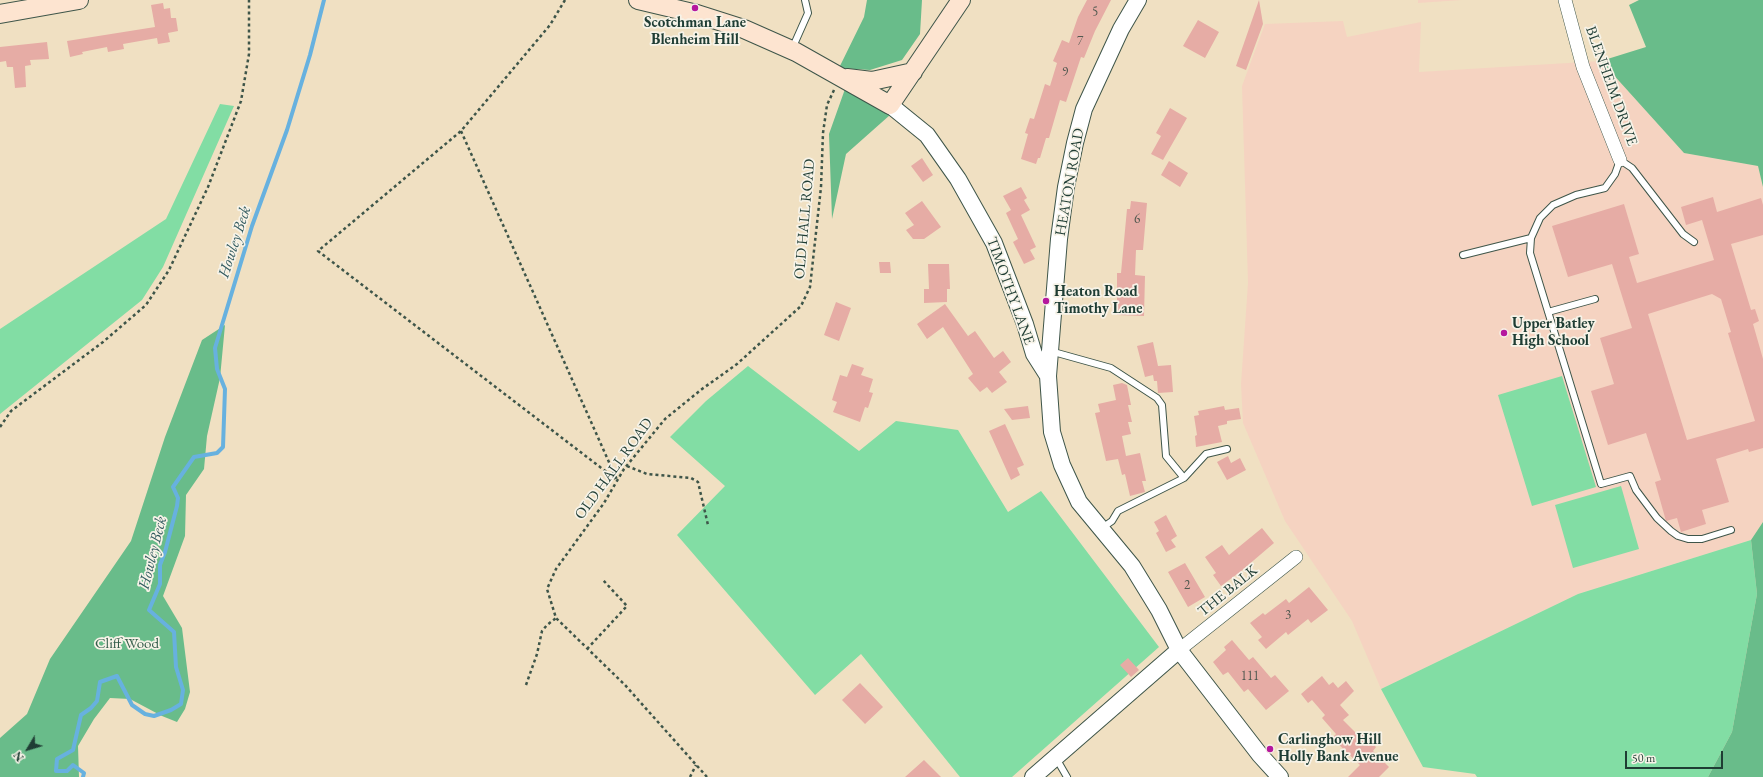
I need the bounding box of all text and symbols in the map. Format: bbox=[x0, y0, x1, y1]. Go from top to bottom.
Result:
marker: Scotchman Lane Blenheim Hill bbox=[690, 3, 700, 13]
house number: 5 bbox=[1092, 4, 1098, 20]
place label: Scotchman Lane Blenheim Hill bbox=[644, 14, 746, 49]
street label: BLENHEIM DRIVE bbox=[1581, 24, 1641, 148]
house number: 7 bbox=[1077, 33, 1083, 49]
house number: 9 bbox=[1062, 64, 1068, 80]
street label: HEATON ROAD bbox=[1052, 127, 1088, 237]
street label: OLD HALL ROAD bbox=[791, 158, 819, 280]
water label: Howley Beck bbox=[214, 204, 256, 280]
house number: 6 bbox=[1134, 211, 1140, 227]
street label: TIMOTHY LANE bbox=[982, 235, 1038, 347]
place label: Heaton Road Timothy Lane bbox=[1054, 283, 1143, 318]
marker: Heaton Road Timothy Lane bbox=[1041, 296, 1051, 306]
place label: Upper Batley High School bbox=[1512, 315, 1595, 350]
marker: Upper Batley High School bbox=[1499, 328, 1509, 338]
street label: OLD HALL ROAD bbox=[571, 415, 657, 523]
water label: Howley Beck bbox=[135, 515, 171, 591]
street label: THE BALK bbox=[1194, 561, 1262, 621]
house number: 2 bbox=[1184, 577, 1190, 593]
house number: 3 bbox=[1285, 607, 1291, 623]
park label: Cliff Wood bbox=[95, 635, 159, 653]
house number: 111 bbox=[1241, 668, 1259, 684]
north arrow bbox=[8, 729, 48, 769]
place label: Carlinghow Hill Holly Bank Avenue bbox=[1278, 731, 1399, 766]
scale bar bbox=[1627, 743, 1725, 769]
marker: Carlinghow Hill Holly Bank Avenue bbox=[1265, 744, 1275, 754]
text: N bbox=[10, 749, 27, 764]
text: 50 m bbox=[1632, 750, 1655, 766]

